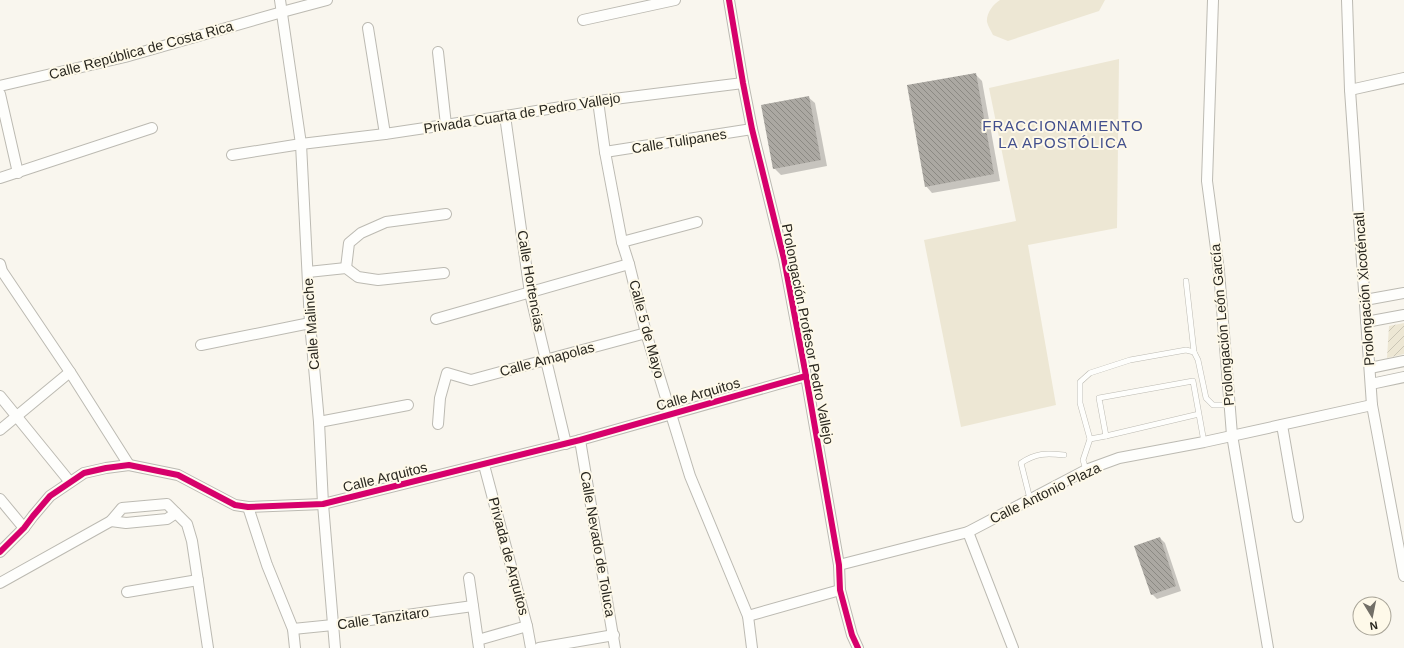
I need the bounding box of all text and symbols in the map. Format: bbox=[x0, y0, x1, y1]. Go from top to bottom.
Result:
street label: Calle República de Costa Rica bbox=[47, 18, 235, 82]
street label: Privada Cuarta de Pedro Vallejo bbox=[422, 90, 622, 136]
district label: FRACCIONAMIENTO LA APOSTÓLICA bbox=[982, 117, 1144, 151]
street label: Calle Tulipanes bbox=[630, 126, 728, 156]
street label: Prolongación Xicoténcatl bbox=[1351, 212, 1377, 366]
street label: Prolongación Profesor Pedro Vallejo bbox=[779, 222, 837, 446]
street label: Calle Hortencias bbox=[514, 229, 548, 333]
street label: Prolongación León García bbox=[1207, 243, 1237, 407]
street label: Calle Malinche bbox=[300, 277, 322, 370]
street label: Calle 5 de Mayo bbox=[626, 278, 668, 380]
street label: Calle Amapolas bbox=[498, 339, 596, 379]
street label: Calle Arquitos bbox=[654, 374, 742, 414]
street label: Calle Arquitos bbox=[341, 459, 429, 495]
street label: Calle Antonio Plaza bbox=[987, 459, 1103, 527]
street label: Calle Nevado de Toluca bbox=[577, 470, 619, 618]
street label: Privada de Arquitos bbox=[486, 495, 532, 617]
north arrow bbox=[1352, 596, 1392, 636]
street label: Calle Tanzitaro bbox=[336, 604, 430, 632]
text: N bbox=[1369, 619, 1379, 632]

